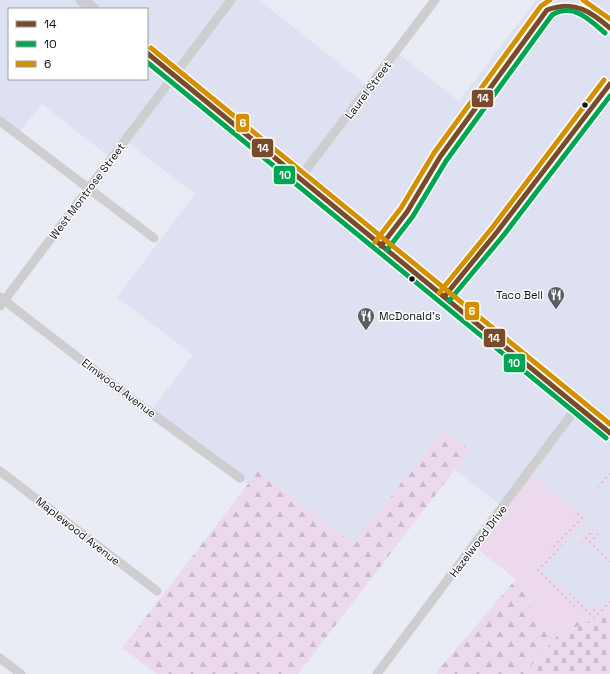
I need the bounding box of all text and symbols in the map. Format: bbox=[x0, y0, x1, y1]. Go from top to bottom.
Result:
legend bbox=[8, 8, 148, 80]
text: 14 bbox=[44, 16, 57, 32]
text: 10 bbox=[44, 36, 57, 52]
text: 6 bbox=[44, 56, 51, 72]
street label: Laurel Street bbox=[342, 58, 394, 122]
line badge: 14 bbox=[471, 89, 494, 108]
text: 14 bbox=[477, 91, 489, 105]
unlabelled marker bbox=[580, 100, 590, 110]
line badge: 6 bbox=[235, 113, 250, 133]
text: 6 bbox=[240, 116, 247, 130]
line badge: 14 bbox=[251, 138, 274, 158]
street label: West Montrose Street bbox=[46, 140, 128, 242]
text: 14 bbox=[257, 141, 269, 155]
line badge: 10 bbox=[273, 165, 296, 185]
text: 10 bbox=[279, 168, 291, 182]
unlabelled marker bbox=[407, 274, 417, 284]
restaurant icon: Taco Bell bbox=[546, 285, 566, 310]
place label: Taco Bell bbox=[496, 288, 543, 302]
line badge: 6 bbox=[464, 301, 480, 321]
text: 6 bbox=[469, 304, 476, 318]
restaurant icon: McDonald's bbox=[356, 306, 376, 331]
place label: McDonald's bbox=[379, 309, 441, 323]
line badge: 14 bbox=[483, 328, 506, 348]
text: 14 bbox=[488, 331, 500, 345]
line badge: 10 bbox=[503, 353, 526, 373]
street label: Elmwood Avenue bbox=[79, 356, 159, 420]
text: 10 bbox=[508, 356, 520, 370]
street label: Maplewood Avenue bbox=[33, 494, 123, 568]
street label: Hazelwood Drive bbox=[446, 502, 510, 580]

